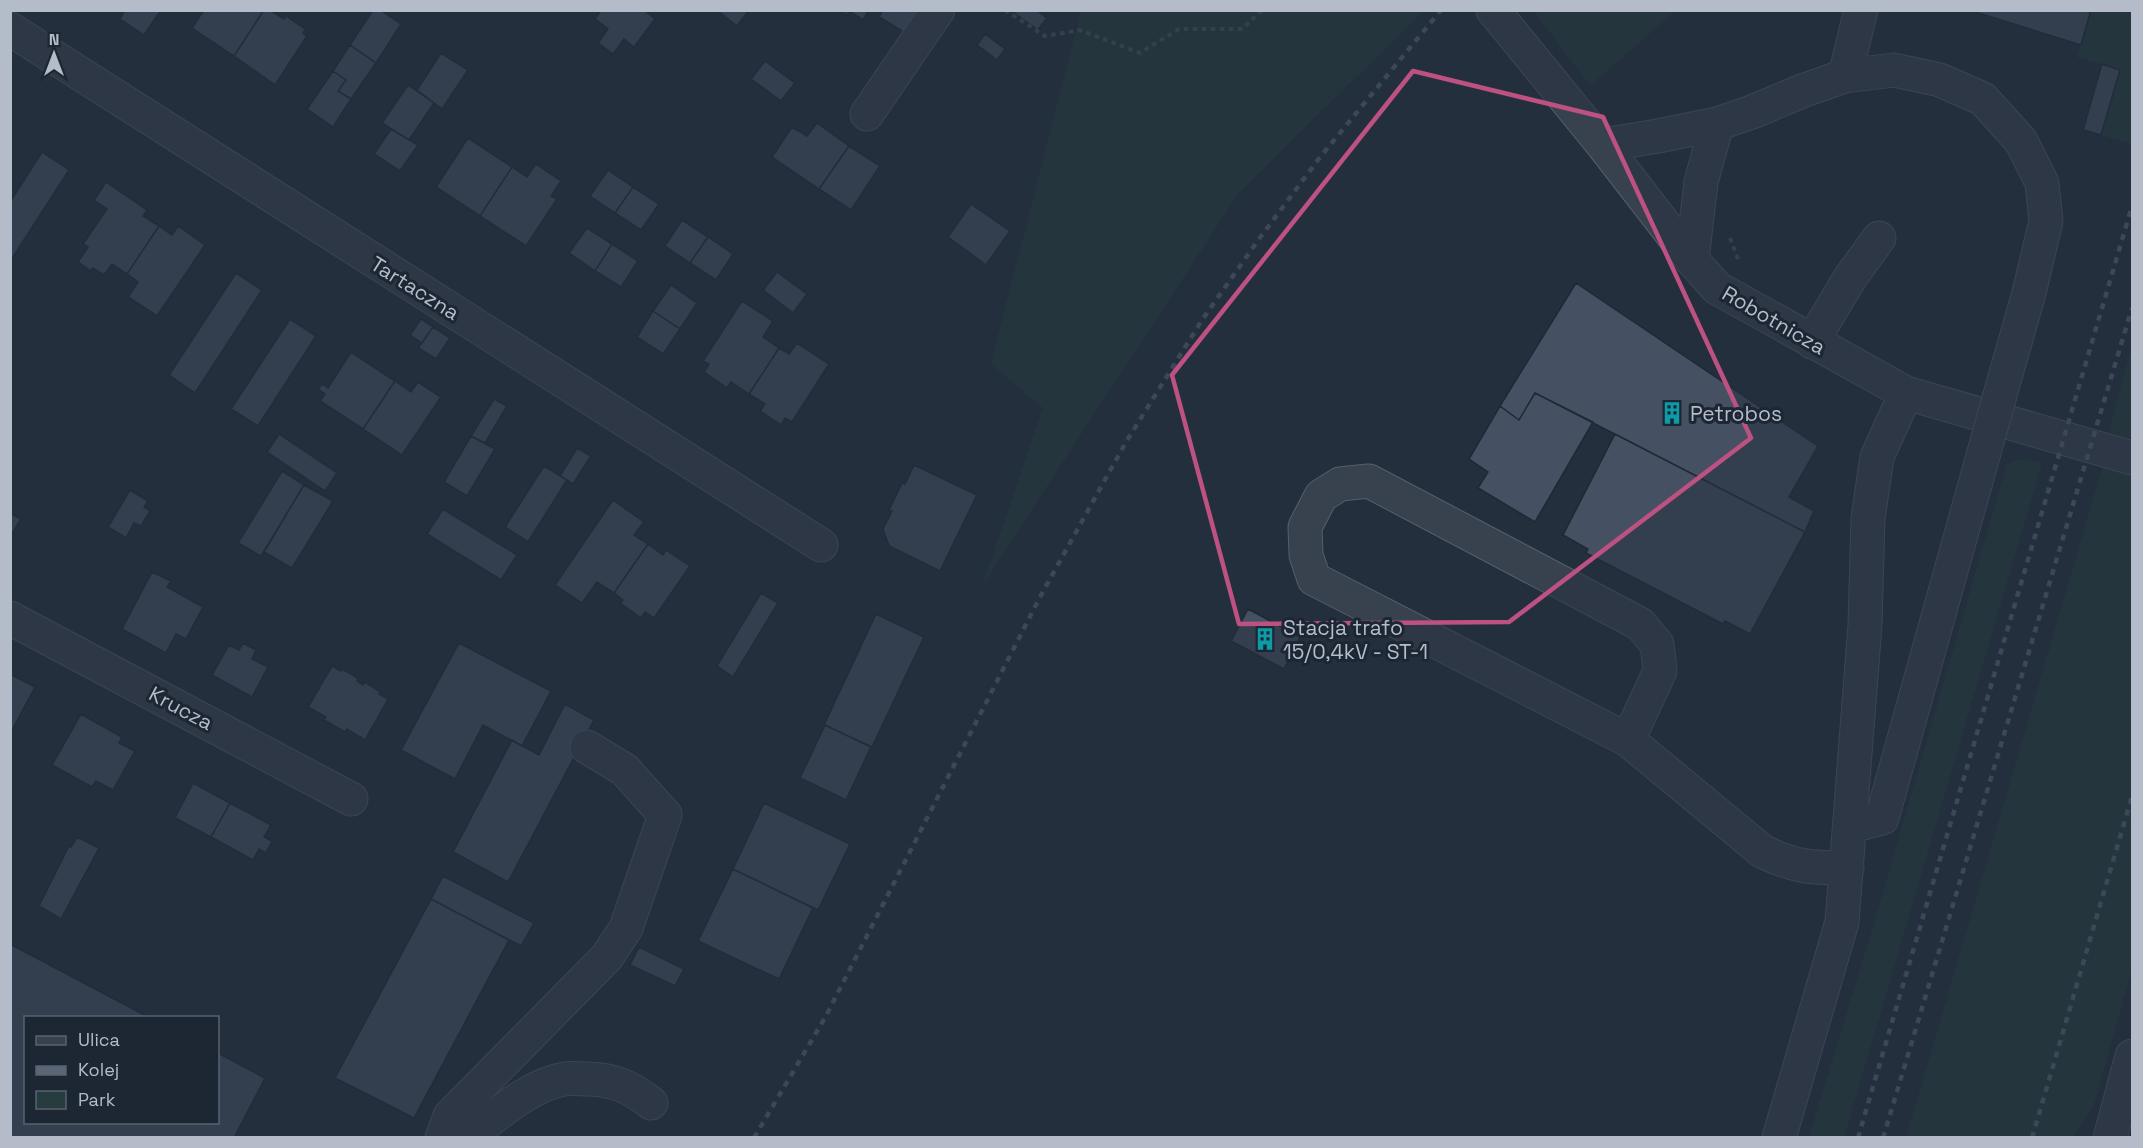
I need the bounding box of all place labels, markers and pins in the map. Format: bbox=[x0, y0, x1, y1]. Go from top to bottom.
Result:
building icon: Petrobos bbox=[1659, 400, 1685, 426]
place label: Petrobos bbox=[1690, 400, 1782, 427]
place label: Stacja trafo 15/0,4kV - ST-1 bbox=[1283, 614, 1428, 665]
building icon: Stacja trafo 15/0,4kV - ST-1 bbox=[1252, 626, 1278, 652]

